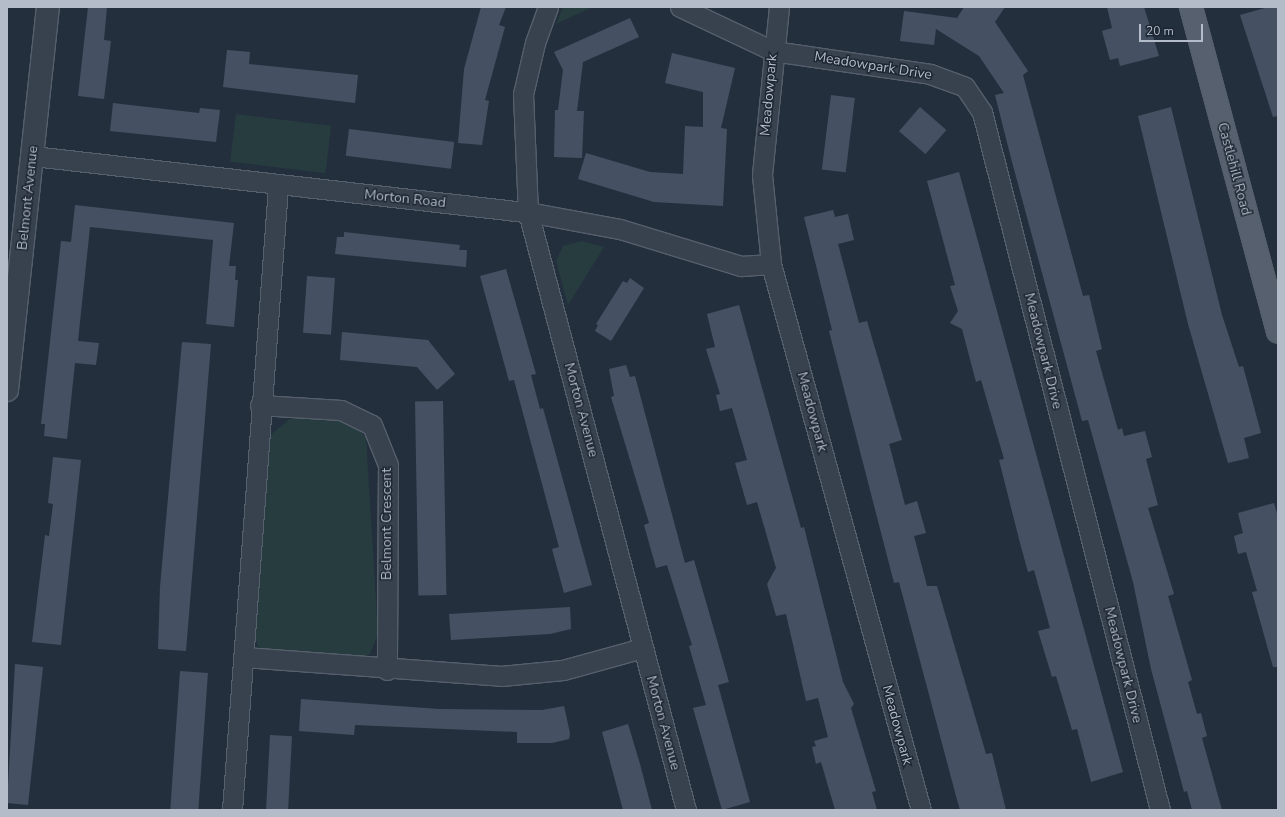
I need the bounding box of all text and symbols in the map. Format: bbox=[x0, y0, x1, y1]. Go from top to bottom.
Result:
scale bar bbox=[1141, 16, 1205, 42]
text: 20 m bbox=[1146, 23, 1174, 39]
street label: Meadowpark Drive bbox=[813, 48, 933, 84]
street label: Meadowpark bbox=[757, 53, 781, 137]
street label: Castlehill Road bbox=[1214, 121, 1254, 217]
street label: Belmont Avenue bbox=[14, 145, 42, 251]
street label: Morton Road bbox=[363, 186, 447, 212]
street label: Meadowpark Drive bbox=[1020, 291, 1066, 411]
street label: Morton Avenue bbox=[560, 361, 602, 459]
street label: Meadowpark bbox=[793, 370, 831, 454]
street label: Belmont Crescent bbox=[379, 468, 395, 580]
street label: Meadowpark Drive bbox=[1100, 605, 1146, 725]
street label: Morton Avenue bbox=[642, 674, 684, 772]
street label: Meadowpark bbox=[878, 683, 916, 767]

